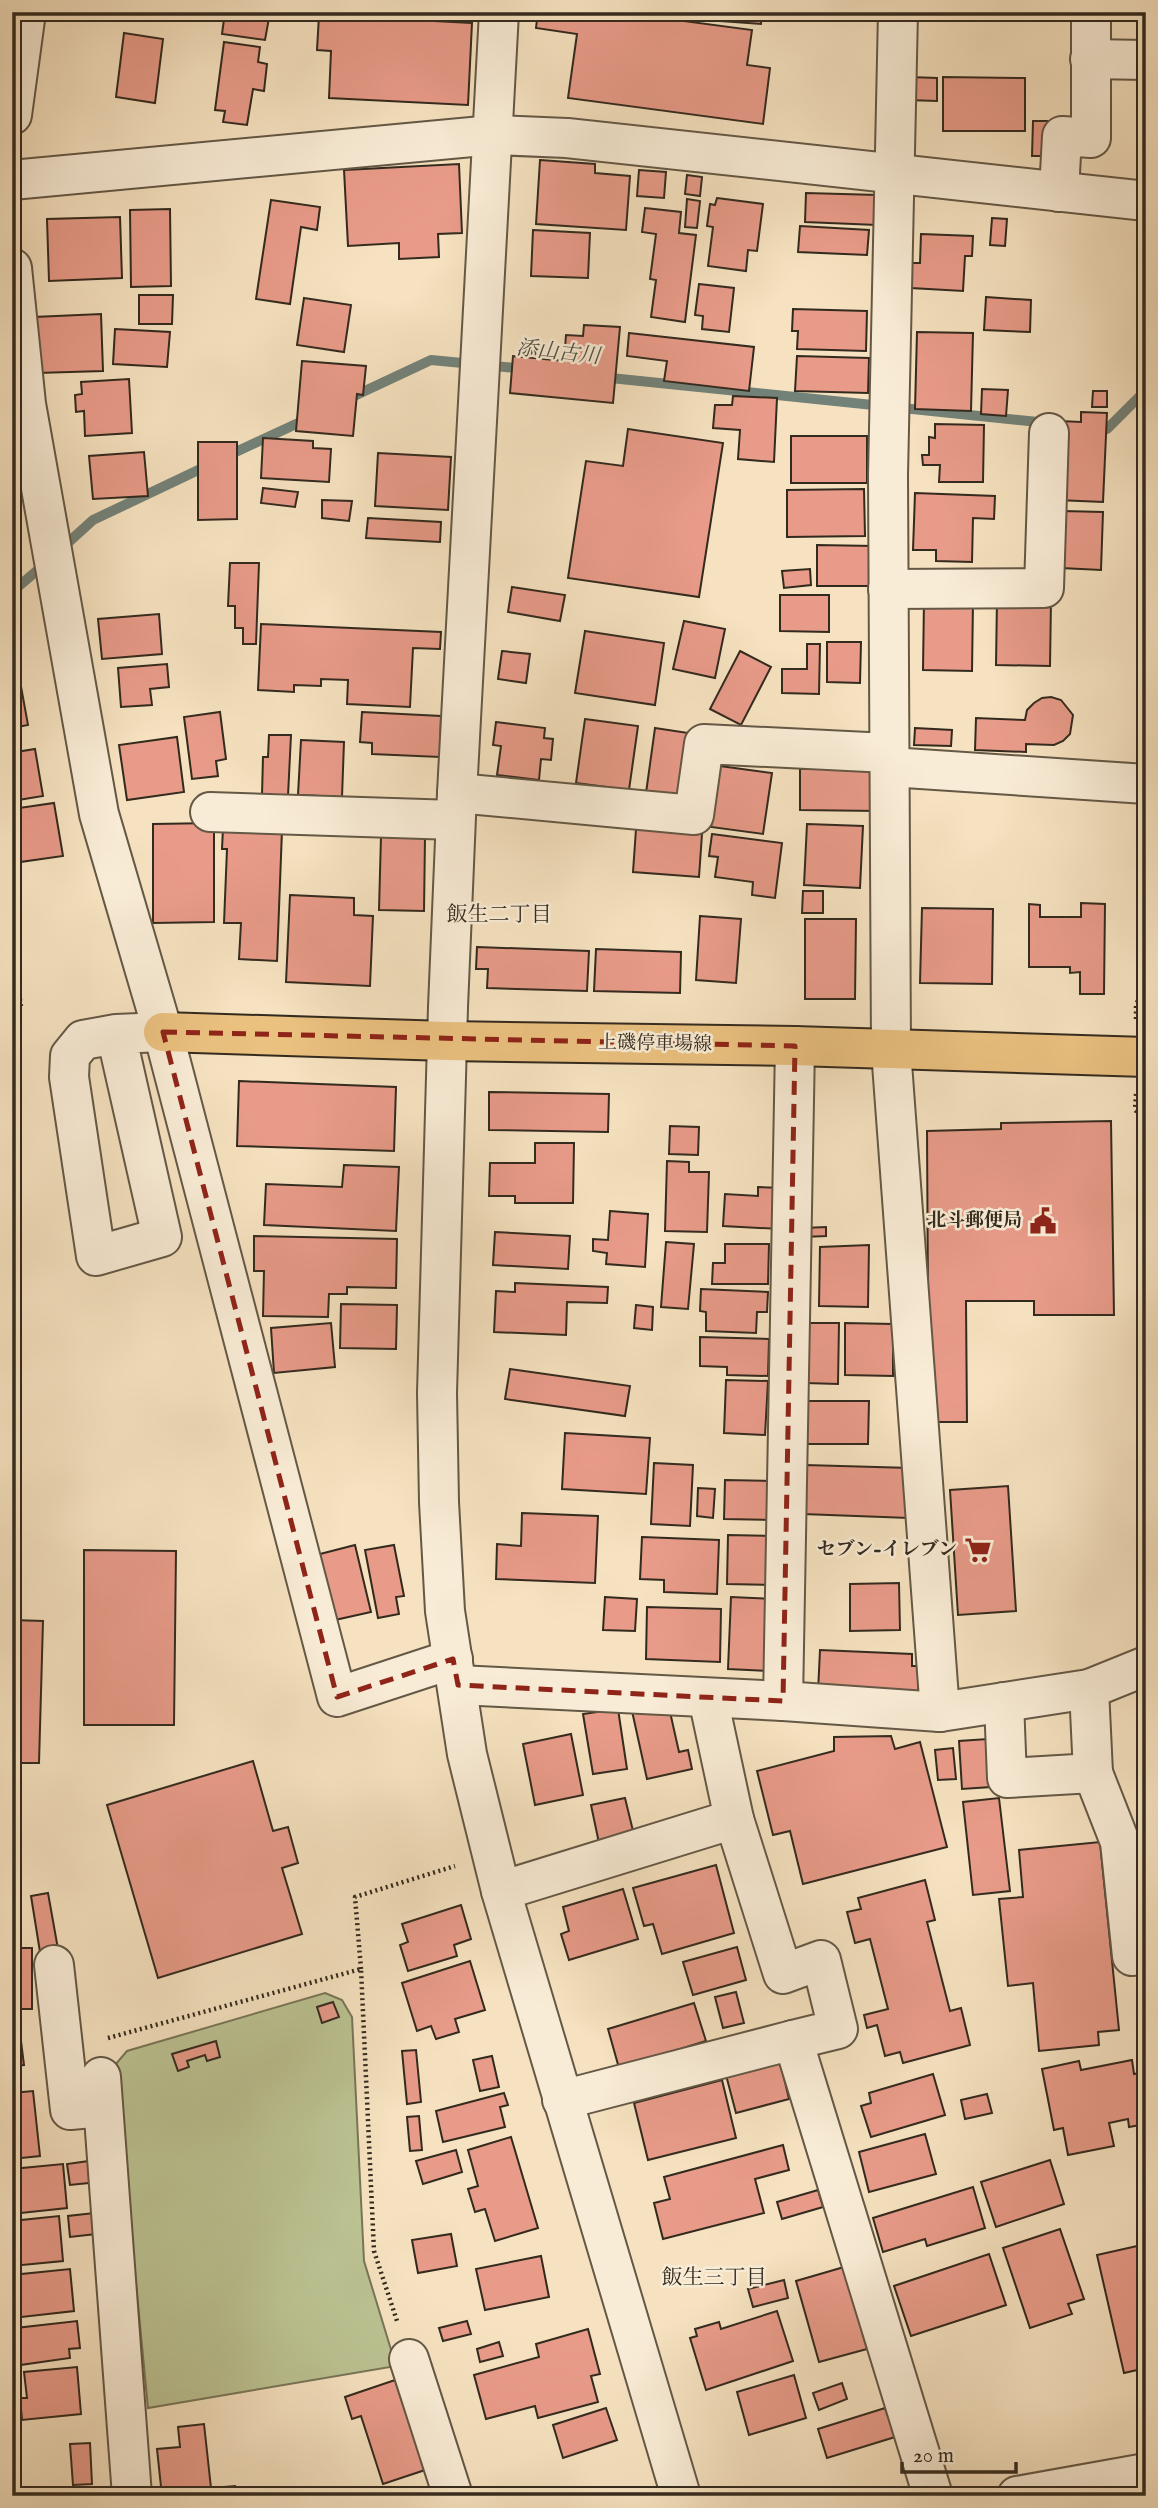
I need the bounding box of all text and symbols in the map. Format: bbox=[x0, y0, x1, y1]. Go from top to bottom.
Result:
water label: 添山古川 bbox=[515, 335, 603, 371]
district label: 飯生二丁目 bbox=[447, 902, 552, 929]
street label: 上磯停車場線 bbox=[598, 1031, 712, 1057]
public building icon: 北斗郵便局 bbox=[1028, 1206, 1058, 1236]
place label: 北斗郵便局 bbox=[927, 1209, 1022, 1233]
supermarket icon: セブン-イレブン bbox=[963, 1535, 993, 1565]
place label: セブン-イレブン bbox=[817, 1538, 957, 1562]
district label: 飯生三丁目 bbox=[662, 2265, 767, 2292]
scale bar bbox=[902, 2431, 1016, 2475]
text: 20 m bbox=[913, 2443, 954, 2470]

